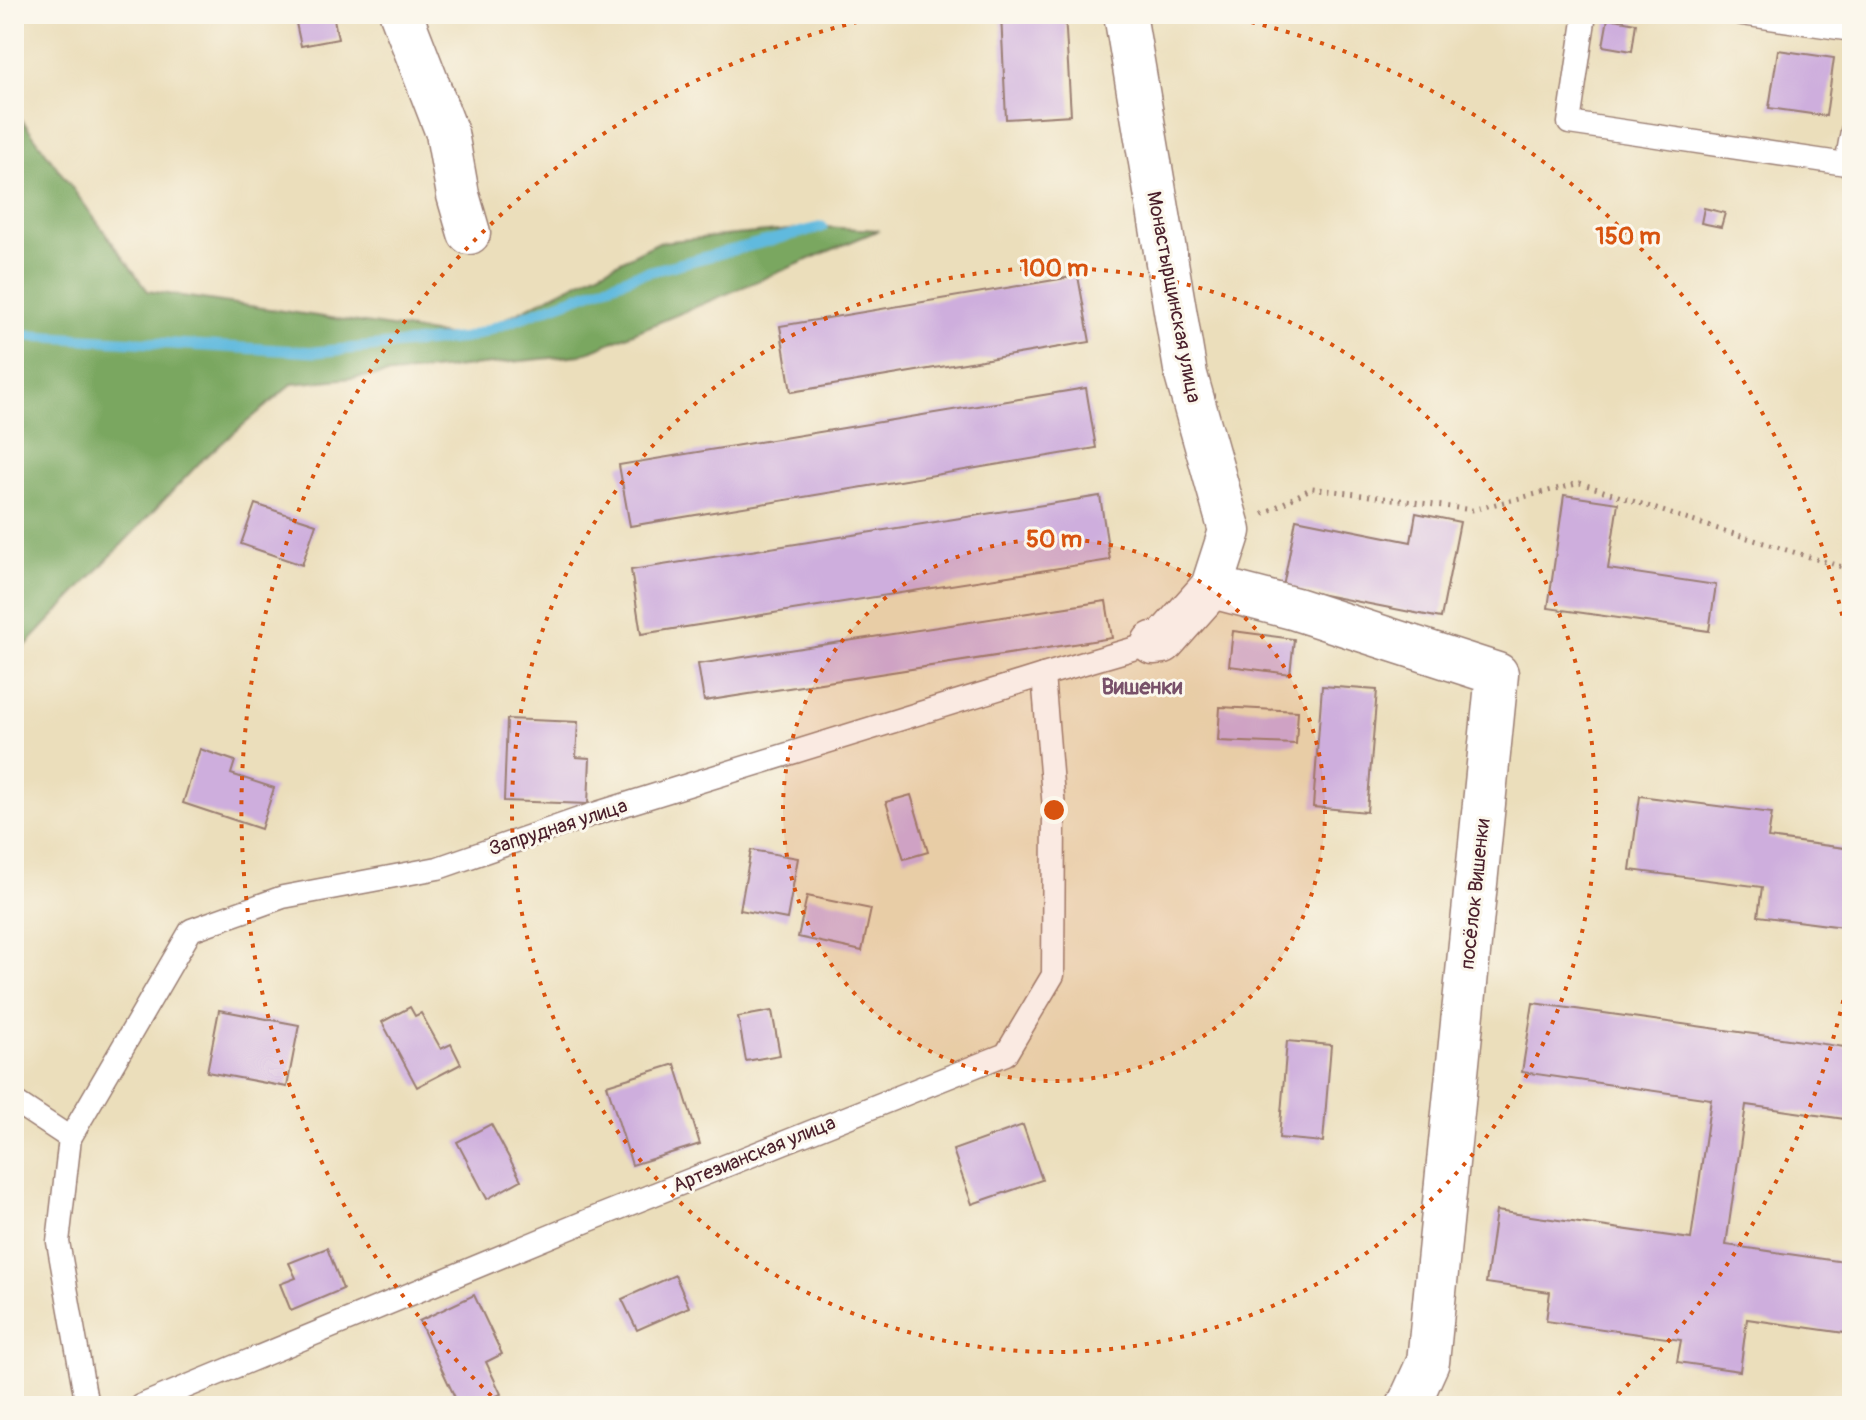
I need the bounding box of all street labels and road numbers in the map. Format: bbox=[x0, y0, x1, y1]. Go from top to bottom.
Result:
street label: Монастырщинская улица bbox=[1141, 189, 1207, 405]
street label: Запрудная улица bbox=[486, 793, 630, 861]
street label: посёлок Вишенки bbox=[1455, 817, 1495, 971]
street label: Артезианская улица bbox=[669, 1110, 839, 1198]

